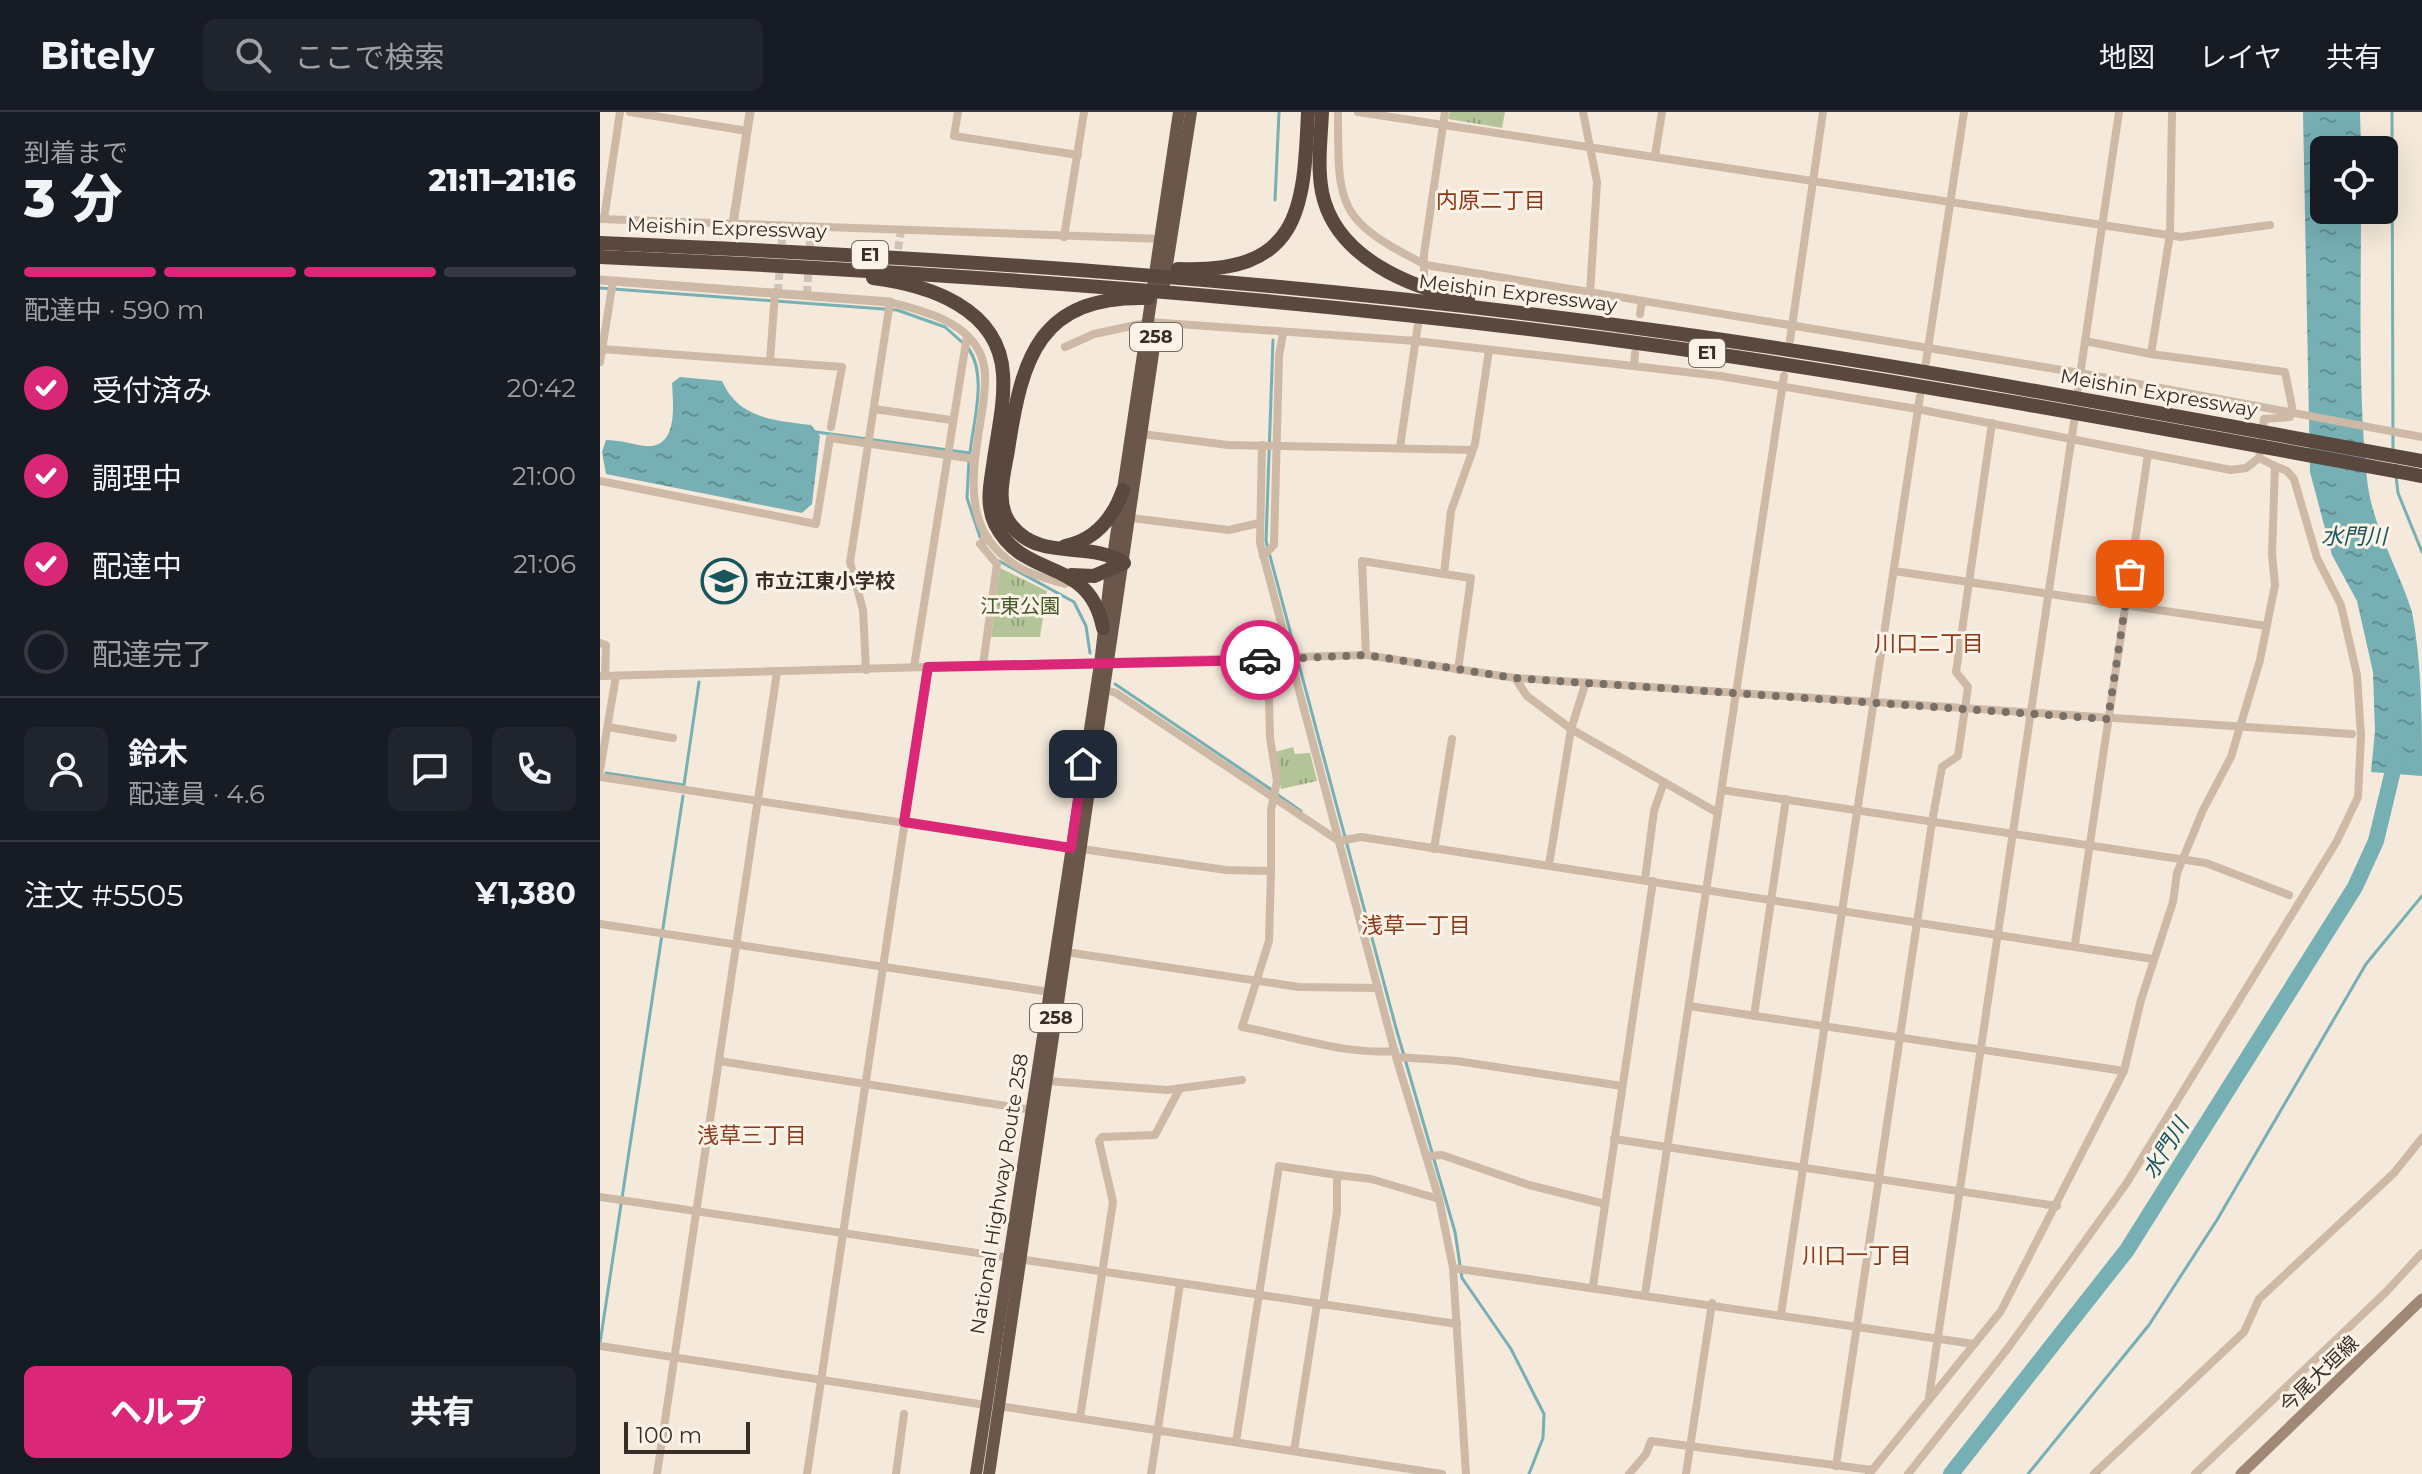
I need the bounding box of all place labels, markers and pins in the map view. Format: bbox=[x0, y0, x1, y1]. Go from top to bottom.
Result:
pin bbox=[2096, 540, 2164, 608]
school or university icon: 市立江東小学校 bbox=[700, 557, 748, 605]
place label: 市立江東小学校 bbox=[755, 569, 895, 593]
pin bbox=[1049, 730, 1117, 798]

